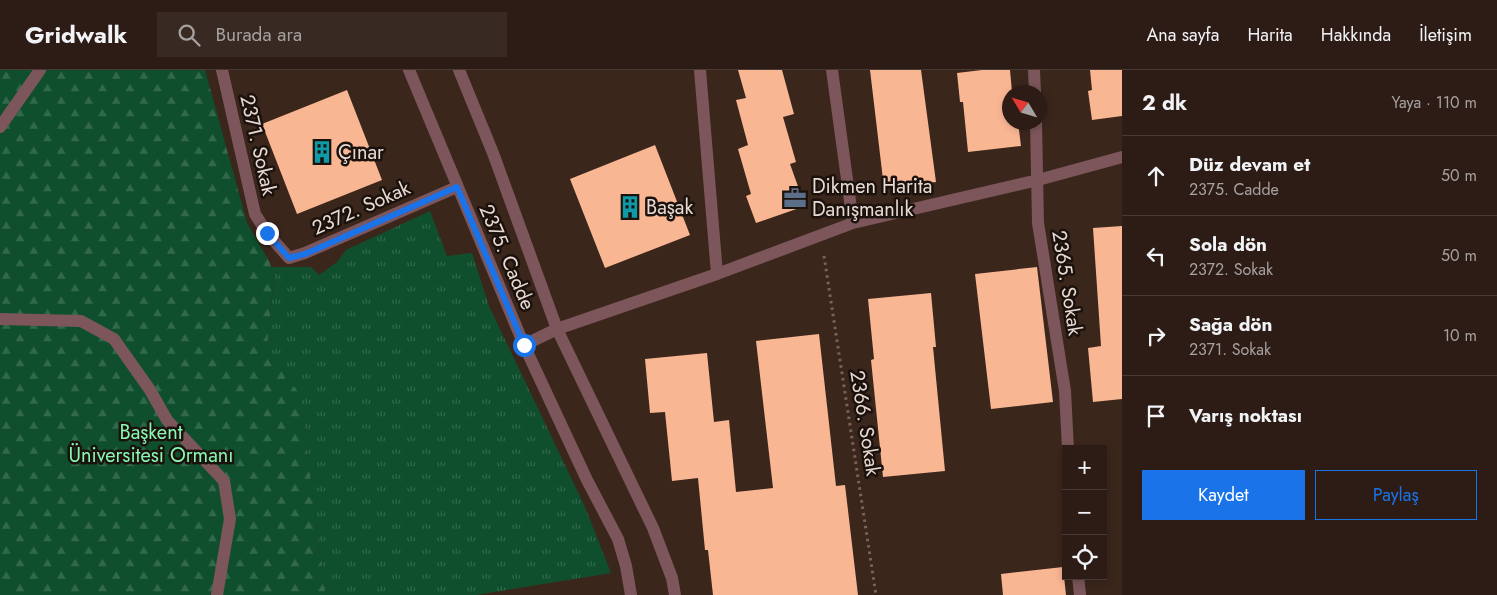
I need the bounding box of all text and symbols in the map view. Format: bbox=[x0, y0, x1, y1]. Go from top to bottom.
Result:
search box bbox=[157, 12, 507, 57]
text: Gridwalk bbox=[25, 17, 127, 52]
icon: search bbox=[175, 21, 203, 49]
text: Burada ara bbox=[215, 21, 302, 48]
text: Ana sayfa bbox=[1146, 22, 1219, 48]
text: Harita bbox=[1247, 22, 1293, 48]
text: Hakkında bbox=[1321, 22, 1391, 48]
text: İletişim bbox=[1419, 22, 1472, 48]
north arrow bbox=[1002, 85, 1047, 130]
text: 2 dk bbox=[1142, 88, 1187, 118]
text: Yaya · 110 m bbox=[1392, 91, 1477, 114]
street label: 2371. Sokak bbox=[232, 92, 284, 198]
place label: Çınar bbox=[338, 138, 384, 167]
building icon: Çınar bbox=[309, 139, 335, 165]
text: Düz devam et bbox=[1189, 151, 1310, 178]
icon: ahead bbox=[1142, 162, 1170, 190]
text: 50 m bbox=[1441, 164, 1477, 187]
place label: Dikmen Harita Danışmanlık bbox=[812, 172, 932, 224]
street label: 2372. Sokak bbox=[307, 173, 415, 243]
text: 2375. Cadde bbox=[1189, 178, 1279, 201]
office icon: Dikmen Harita Danışmanlık bbox=[782, 185, 808, 211]
place label: Başak bbox=[646, 193, 693, 222]
building icon: Başak bbox=[617, 194, 643, 220]
street label: 2375. Cadde bbox=[472, 200, 542, 314]
route end bbox=[256, 222, 279, 245]
street label: 2365. Sokak bbox=[1044, 228, 1090, 338]
text: Sola dön bbox=[1189, 231, 1267, 258]
icon: left bbox=[1142, 242, 1170, 270]
text: 50 m bbox=[1441, 244, 1477, 267]
text: 2372. Sokak bbox=[1189, 258, 1273, 281]
text: Sağa dön bbox=[1189, 311, 1273, 338]
icon: right bbox=[1142, 322, 1170, 350]
text: 10 m bbox=[1443, 324, 1477, 347]
route start bbox=[513, 334, 536, 357]
text: 2371. Sokak bbox=[1189, 338, 1271, 361]
street label: 2366. Sokak bbox=[842, 368, 888, 478]
icon: arrive bbox=[1142, 402, 1170, 430]
text: Varış noktası bbox=[1189, 402, 1302, 429]
park label: Başkent Üniversitesi Ormanı bbox=[68, 418, 234, 470]
map controls bbox=[1062, 445, 1107, 580]
button: + bbox=[1062, 445, 1107, 490]
button: Kaydet bbox=[1142, 470, 1305, 520]
button: Paylaş bbox=[1315, 470, 1477, 520]
button: − bbox=[1062, 490, 1107, 535]
button: locate bbox=[1062, 535, 1107, 580]

